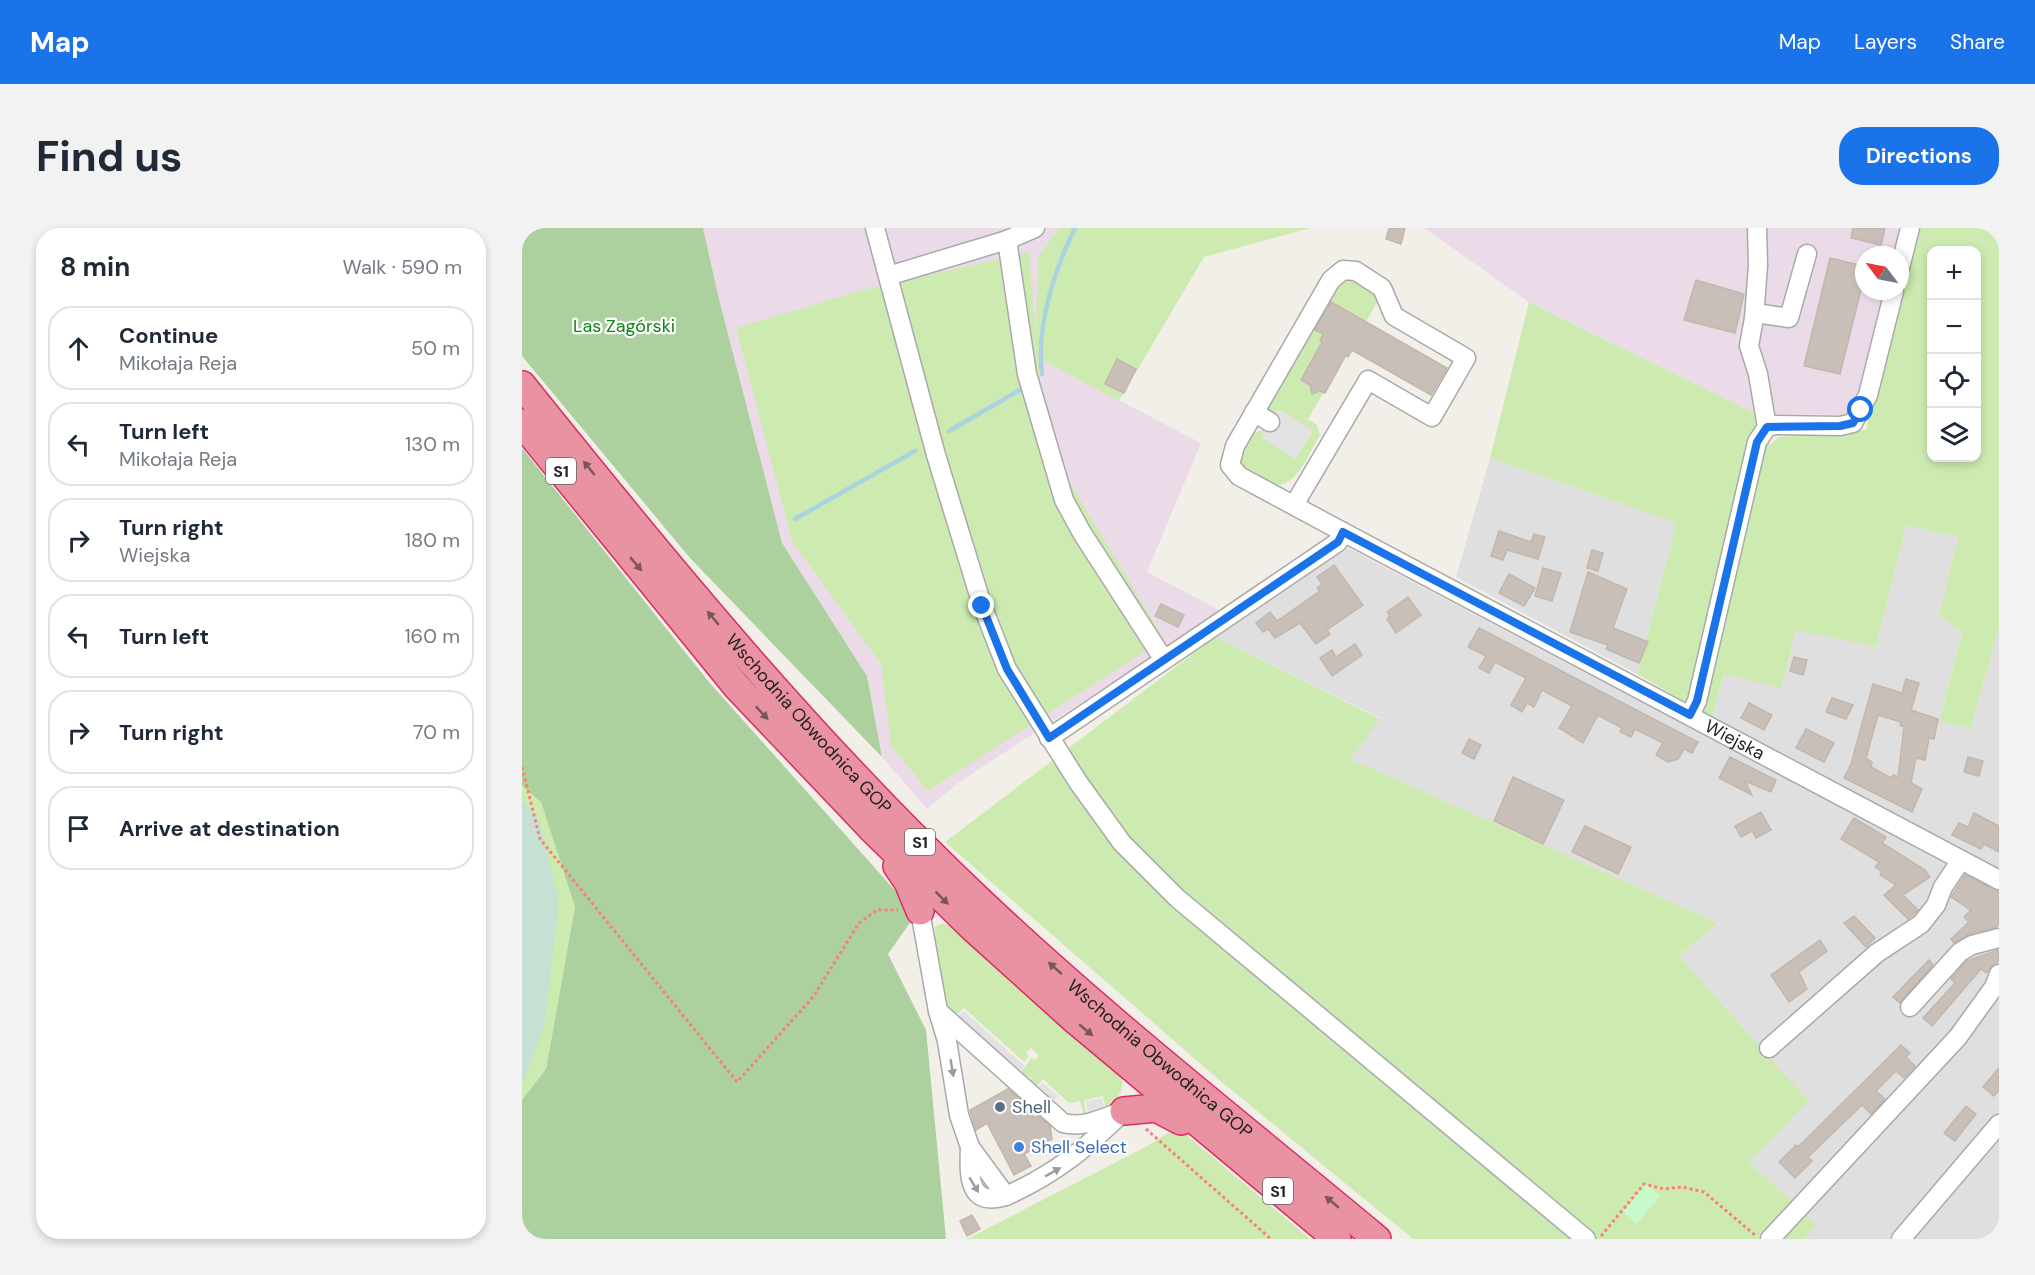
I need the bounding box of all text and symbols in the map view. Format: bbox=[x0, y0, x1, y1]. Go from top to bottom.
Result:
text: Map bbox=[30, 24, 90, 61]
text: Map bbox=[1779, 28, 1821, 56]
text: Layers bbox=[1854, 28, 1917, 56]
text: Share bbox=[1950, 28, 2005, 56]
button: Directions bbox=[1839, 127, 1999, 185]
text: Find us bbox=[36, 129, 182, 184]
north arrow bbox=[1855, 246, 1909, 300]
map controls bbox=[1927, 246, 1981, 462]
button: + bbox=[1927, 246, 1981, 300]
text: 8 min bbox=[60, 250, 130, 284]
text: Walk · 590 m bbox=[343, 254, 462, 280]
button: − bbox=[1927, 300, 1981, 354]
park label: Las Zagórski bbox=[573, 314, 675, 338]
text: Continue bbox=[119, 321, 218, 350]
icon: ahead bbox=[62, 332, 95, 365]
text: 50 m bbox=[411, 335, 460, 361]
text: Mikołaja Reja bbox=[119, 350, 237, 376]
button: locate bbox=[1927, 354, 1981, 408]
route start bbox=[1847, 396, 1873, 422]
button: layers bbox=[1927, 408, 1981, 462]
text: Turn left bbox=[119, 417, 209, 446]
icon: left bbox=[62, 428, 95, 461]
text: 130 m bbox=[405, 431, 460, 457]
text: Mikołaja Reja bbox=[119, 446, 237, 472]
road number: S1 bbox=[546, 458, 576, 484]
one-way arrow bbox=[582, 460, 595, 476]
text: Turn right bbox=[119, 513, 224, 542]
icon: right bbox=[62, 524, 95, 557]
text: 180 m bbox=[405, 527, 460, 553]
text: Wiejska bbox=[119, 542, 190, 568]
one-way arrow bbox=[629, 556, 642, 572]
route end bbox=[968, 592, 994, 618]
one-way arrow bbox=[707, 611, 720, 626]
icon: left bbox=[62, 620, 95, 653]
text: Turn left bbox=[119, 622, 209, 651]
text: 160 m bbox=[404, 623, 460, 649]
street label: Wschodnia Obwodnica GOP bbox=[720, 629, 897, 819]
one-way arrow bbox=[754, 705, 768, 719]
street label: Wiejska bbox=[1701, 714, 1769, 765]
icon: right bbox=[62, 716, 95, 749]
text: Turn right bbox=[119, 718, 224, 747]
text: 70 m bbox=[413, 719, 460, 745]
icon: arrive bbox=[62, 812, 95, 845]
text: Arrive at destination bbox=[119, 814, 340, 843]
road number: S1 bbox=[905, 829, 935, 855]
one-way arrow bbox=[935, 891, 949, 905]
one-way arrow bbox=[1047, 961, 1062, 975]
street label: Wschodnia Obwodnica GOP bbox=[1062, 974, 1258, 1144]
one-way arrow bbox=[1078, 1023, 1093, 1036]
one-way arrow bbox=[947, 1059, 956, 1078]
place label: Shell bbox=[1012, 1095, 1051, 1119]
marker: Shell bbox=[993, 1100, 1007, 1114]
place label: Shell Select bbox=[1031, 1135, 1127, 1159]
marker: Shell Select bbox=[1012, 1140, 1026, 1154]
one-way arrow bbox=[1045, 1167, 1062, 1177]
one-way arrow bbox=[968, 1176, 979, 1193]
road number: S1 bbox=[1263, 1178, 1293, 1204]
one-way arrow bbox=[1324, 1195, 1340, 1208]

